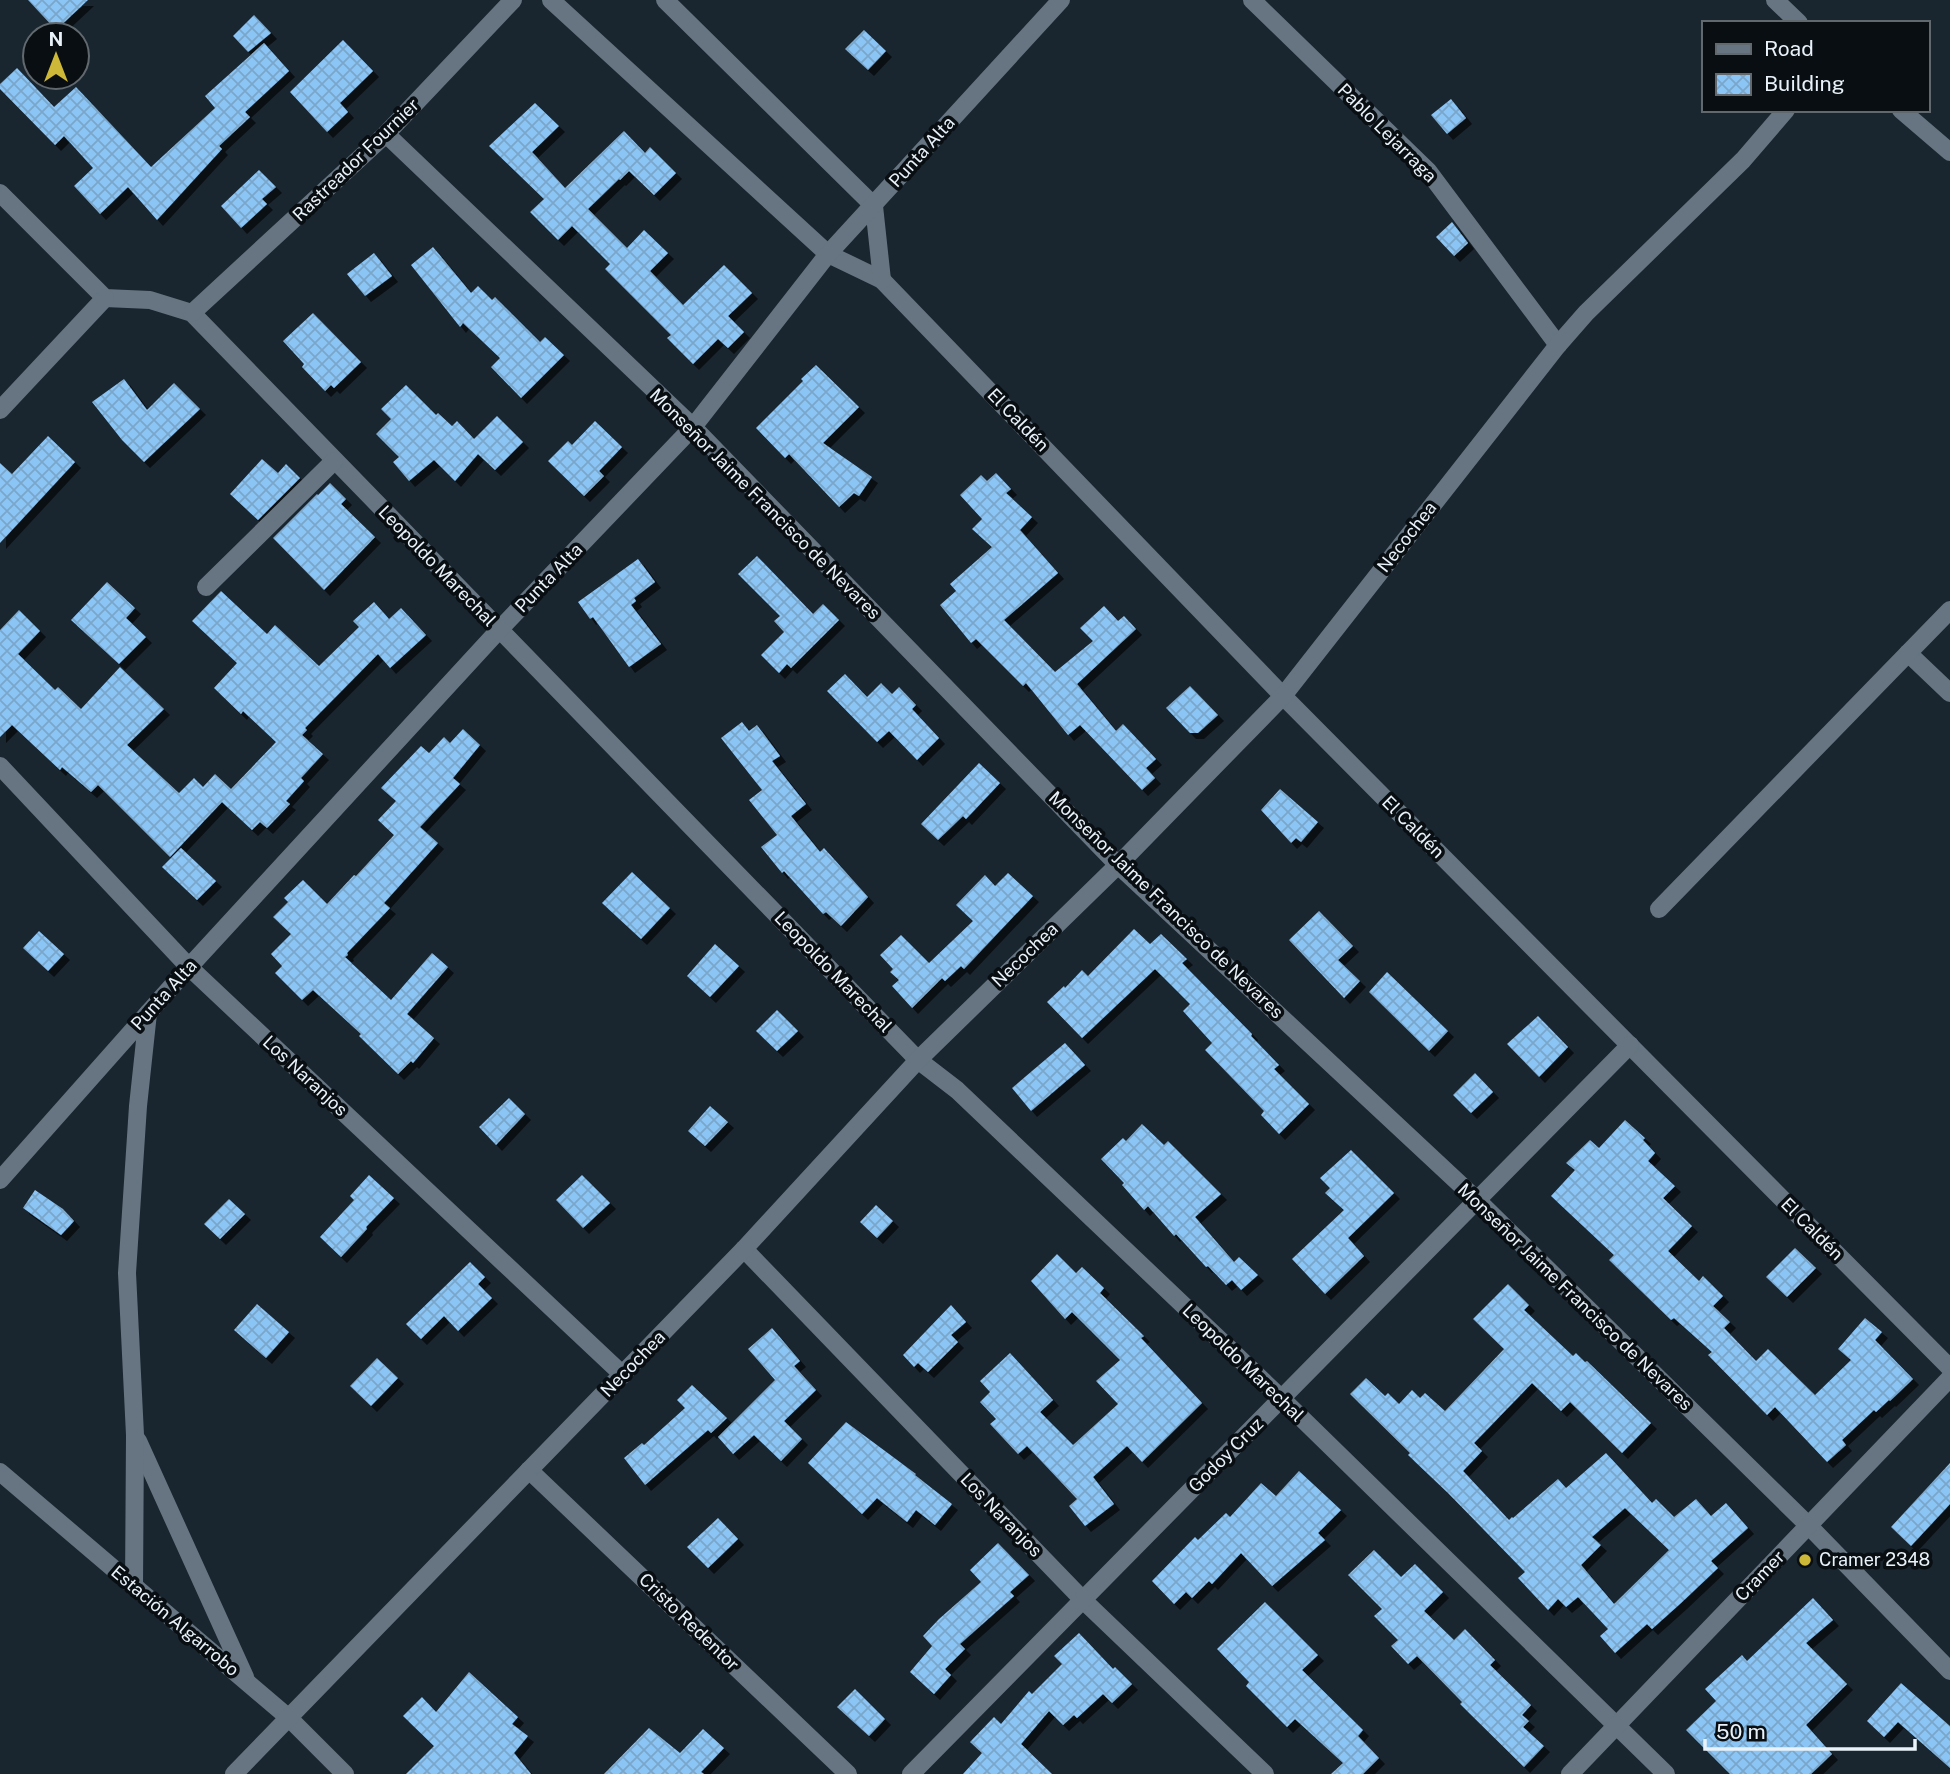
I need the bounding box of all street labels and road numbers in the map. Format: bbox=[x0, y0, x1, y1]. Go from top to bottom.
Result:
street label: Pablo Lejarraga bbox=[1334, 79, 1441, 186]
street label: Rastreador Fournier bbox=[288, 94, 423, 225]
street label: Punta Alta bbox=[884, 112, 959, 191]
street label: Monseñor Jaime Francisco de Nevares bbox=[646, 384, 885, 623]
street label: El Caldén bbox=[983, 384, 1053, 455]
street label: Necochea bbox=[1373, 497, 1441, 576]
street label: Leopoldo Marechal bbox=[374, 501, 500, 630]
street label: Punta Alta bbox=[511, 539, 587, 616]
street label: Monseñor Jaime Francisco de Nevares bbox=[1045, 787, 1288, 1023]
street label: El Caldén bbox=[1378, 791, 1449, 862]
street label: Leopoldo Marechal bbox=[770, 907, 896, 1036]
street label: Necochea bbox=[987, 918, 1062, 991]
street label: Punta Alta bbox=[126, 955, 201, 1034]
street label: Los Naranjos bbox=[259, 1031, 352, 1120]
street label: Monseñor Jaime Francisco de Nevares bbox=[1454, 1179, 1697, 1415]
street label: El Caldén bbox=[1777, 1193, 1848, 1264]
street label: Leopoldo Marechal bbox=[1179, 1300, 1308, 1426]
street label: Necochea bbox=[596, 1326, 669, 1401]
street label: Godoy Cruz bbox=[1184, 1413, 1267, 1496]
street label: Los Naranjos bbox=[956, 1468, 1046, 1561]
street label: Cramer bbox=[1731, 1546, 1789, 1605]
street label: Estación Algarrobo bbox=[107, 1561, 243, 1680]
street label: Cristo Redentor bbox=[635, 1569, 744, 1675]

